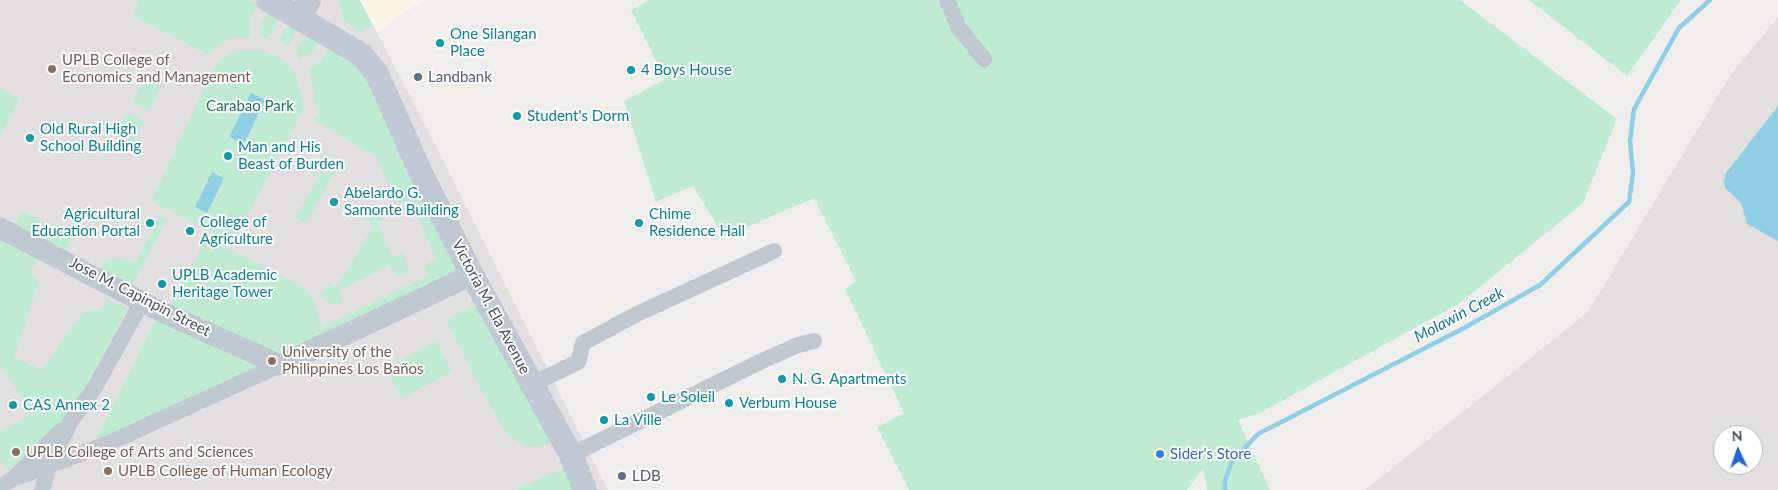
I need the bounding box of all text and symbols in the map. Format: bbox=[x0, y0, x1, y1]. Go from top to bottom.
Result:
place label: One Silangan Place bbox=[450, 25, 537, 60]
marker: One Silangan Place bbox=[434, 37, 446, 49]
place label: UPLB College of Economics and Management bbox=[62, 51, 251, 86]
place label: 4 Boys House bbox=[641, 61, 732, 79]
marker: UPLB College of Economics and Management bbox=[46, 63, 58, 75]
marker: 4 Boys House bbox=[625, 64, 637, 76]
place label: Landbank bbox=[428, 68, 492, 86]
marker: Landbank bbox=[412, 71, 424, 83]
park label: Carabao Park bbox=[206, 97, 294, 115]
place label: Student's Dorm bbox=[527, 107, 629, 125]
marker: Student's Dorm bbox=[511, 110, 523, 122]
place label: Old Rural High School Building bbox=[40, 120, 141, 155]
marker: Old Rural High School Building bbox=[24, 132, 36, 144]
place label: Man and His Beast of Burden bbox=[238, 138, 344, 173]
marker: Man and His Beast of Burden bbox=[222, 150, 234, 162]
place label: Abelardo G. Samonte Building bbox=[344, 184, 459, 219]
marker: Abelardo G. Samonte Building bbox=[328, 196, 340, 208]
place label: Agricultural Education Portal bbox=[31, 205, 140, 240]
place label: Chime Residence Hall bbox=[649, 205, 745, 240]
place label: College of Agriculture bbox=[200, 213, 273, 248]
marker: Agricultural Education Portal bbox=[144, 217, 156, 229]
marker: Chime Residence Hall bbox=[633, 217, 645, 229]
marker: College of Agriculture bbox=[184, 225, 196, 237]
street label: Victoria M. Ela Avenue bbox=[448, 237, 534, 377]
street label: Jose M. Capinpin Street bbox=[67, 254, 213, 340]
place label: UPLB Academic Heritage Tower bbox=[172, 266, 277, 301]
marker: UPLB Academic Heritage Tower bbox=[156, 278, 168, 290]
water label: Molawin Creek bbox=[1411, 283, 1507, 347]
place label: University of the Philippines Los Baños bbox=[282, 343, 424, 378]
marker: University of the Philippines Los Baños bbox=[266, 355, 278, 367]
place label: N. G. Apartments bbox=[792, 370, 906, 388]
marker: N. G. Apartments bbox=[776, 373, 788, 385]
place label: Le Soleil bbox=[661, 388, 715, 406]
marker: Le Soleil bbox=[645, 391, 657, 403]
place label: Verbum House bbox=[739, 394, 837, 412]
place label: CAS Annex 2 bbox=[23, 396, 110, 414]
marker: Verbum House bbox=[723, 397, 735, 409]
marker: CAS Annex 2 bbox=[7, 399, 19, 411]
place label: La Ville bbox=[614, 411, 662, 429]
marker: La Ville bbox=[598, 414, 610, 426]
north arrow bbox=[1713, 425, 1763, 475]
text: N bbox=[1731, 427, 1743, 444]
place label: UPLB College of Arts and Sciences bbox=[26, 443, 253, 461]
place label: Sider's Store bbox=[1170, 445, 1251, 463]
marker: UPLB College of Arts and Sciences bbox=[10, 446, 22, 458]
marker: Sider's Store bbox=[1154, 448, 1166, 460]
place label: UPLB College of Human Ecology bbox=[118, 462, 333, 480]
marker: UPLB College of Human Ecology bbox=[102, 465, 114, 477]
place label: LDB bbox=[632, 467, 661, 485]
marker: LDB bbox=[616, 470, 628, 482]

